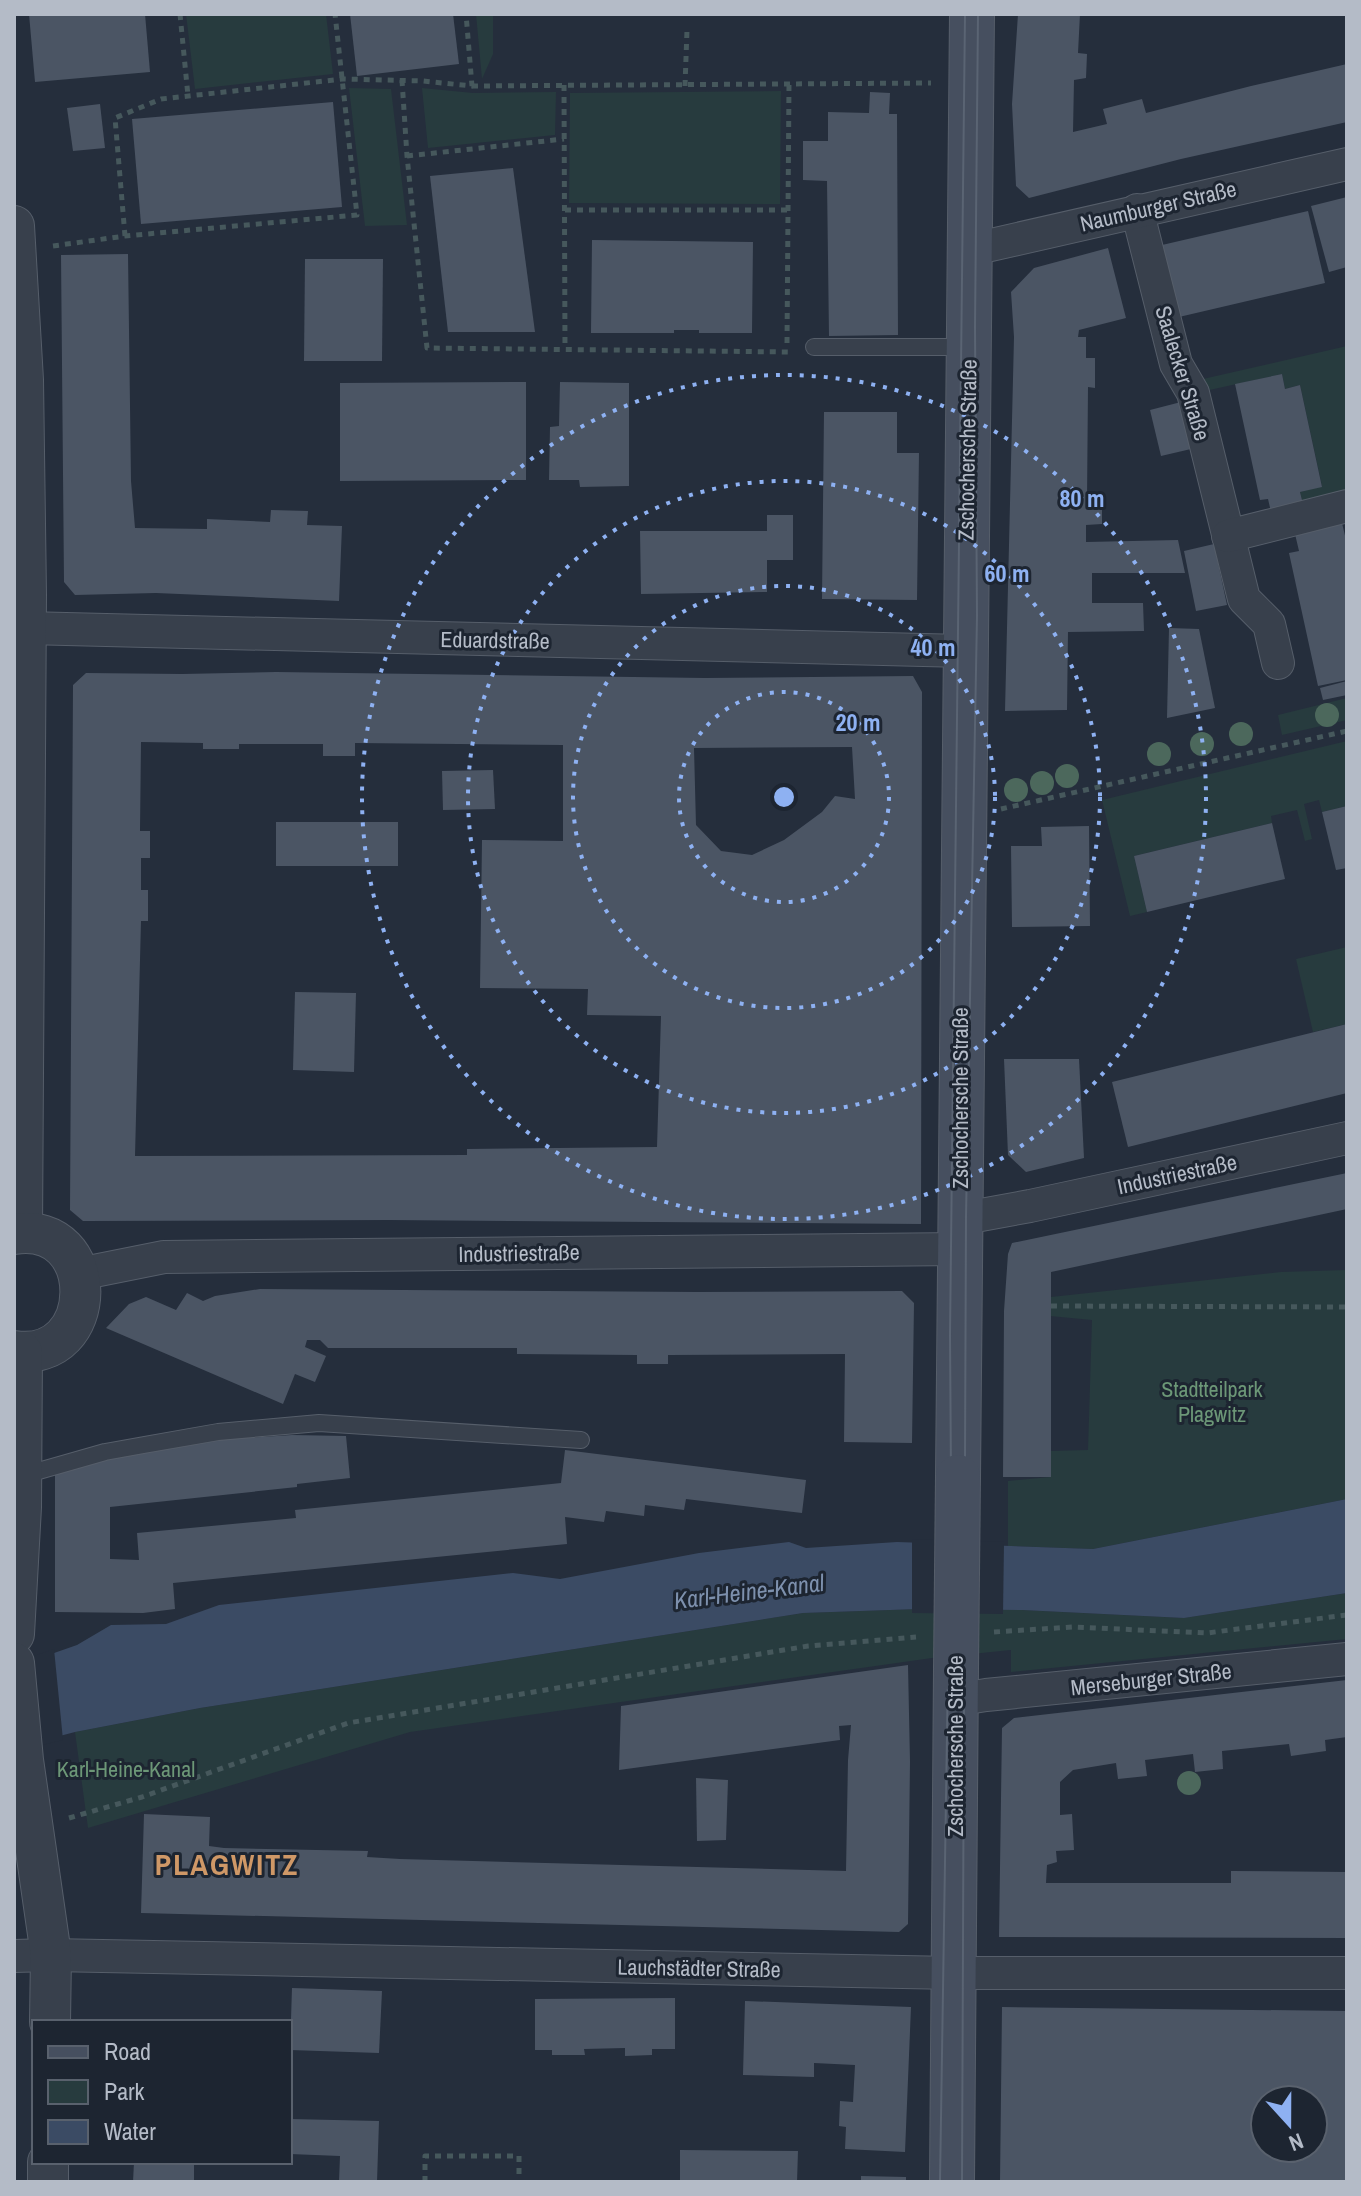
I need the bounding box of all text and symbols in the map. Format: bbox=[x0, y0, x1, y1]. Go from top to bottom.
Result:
street label: Naumburger Straße bbox=[1077, 173, 1239, 239]
street label: Saalecker Straße bbox=[1148, 302, 1218, 444]
street label: Zschochersche Straße bbox=[950, 359, 984, 541]
text: 80 m bbox=[1060, 482, 1104, 514]
text: 60 m bbox=[985, 557, 1029, 589]
street label: Eduardstraße bbox=[440, 624, 550, 656]
text: 40 m bbox=[911, 631, 955, 663]
text: 20 m bbox=[836, 706, 880, 738]
centre of rings bbox=[770, 783, 798, 811]
street label: Zschochersche Straße bbox=[945, 1007, 975, 1189]
street label: Industriestraße bbox=[1115, 1147, 1239, 1201]
street label: Industriestraße bbox=[458, 1237, 580, 1269]
park label: Stadtteilpark Plagwitz bbox=[1161, 1374, 1264, 1429]
water label: Karl-Heine-Kanal bbox=[672, 1566, 826, 1616]
street label: Zschochersche Straße bbox=[940, 1655, 970, 1837]
street label: Merseburger Straße bbox=[1069, 1656, 1233, 1702]
park label: Karl-Heine-Kanal bbox=[57, 1754, 195, 1784]
district label: PLAGWITZ bbox=[155, 1844, 299, 1884]
street label: Lauchstädter Straße bbox=[617, 1952, 781, 1984]
legend bbox=[32, 2020, 292, 2164]
text: Road bbox=[104, 2035, 151, 2067]
text: Park bbox=[104, 2075, 145, 2107]
north arrow bbox=[1249, 2084, 1329, 2164]
text: Water bbox=[104, 2115, 156, 2147]
text: N bbox=[1285, 2126, 1308, 2159]

